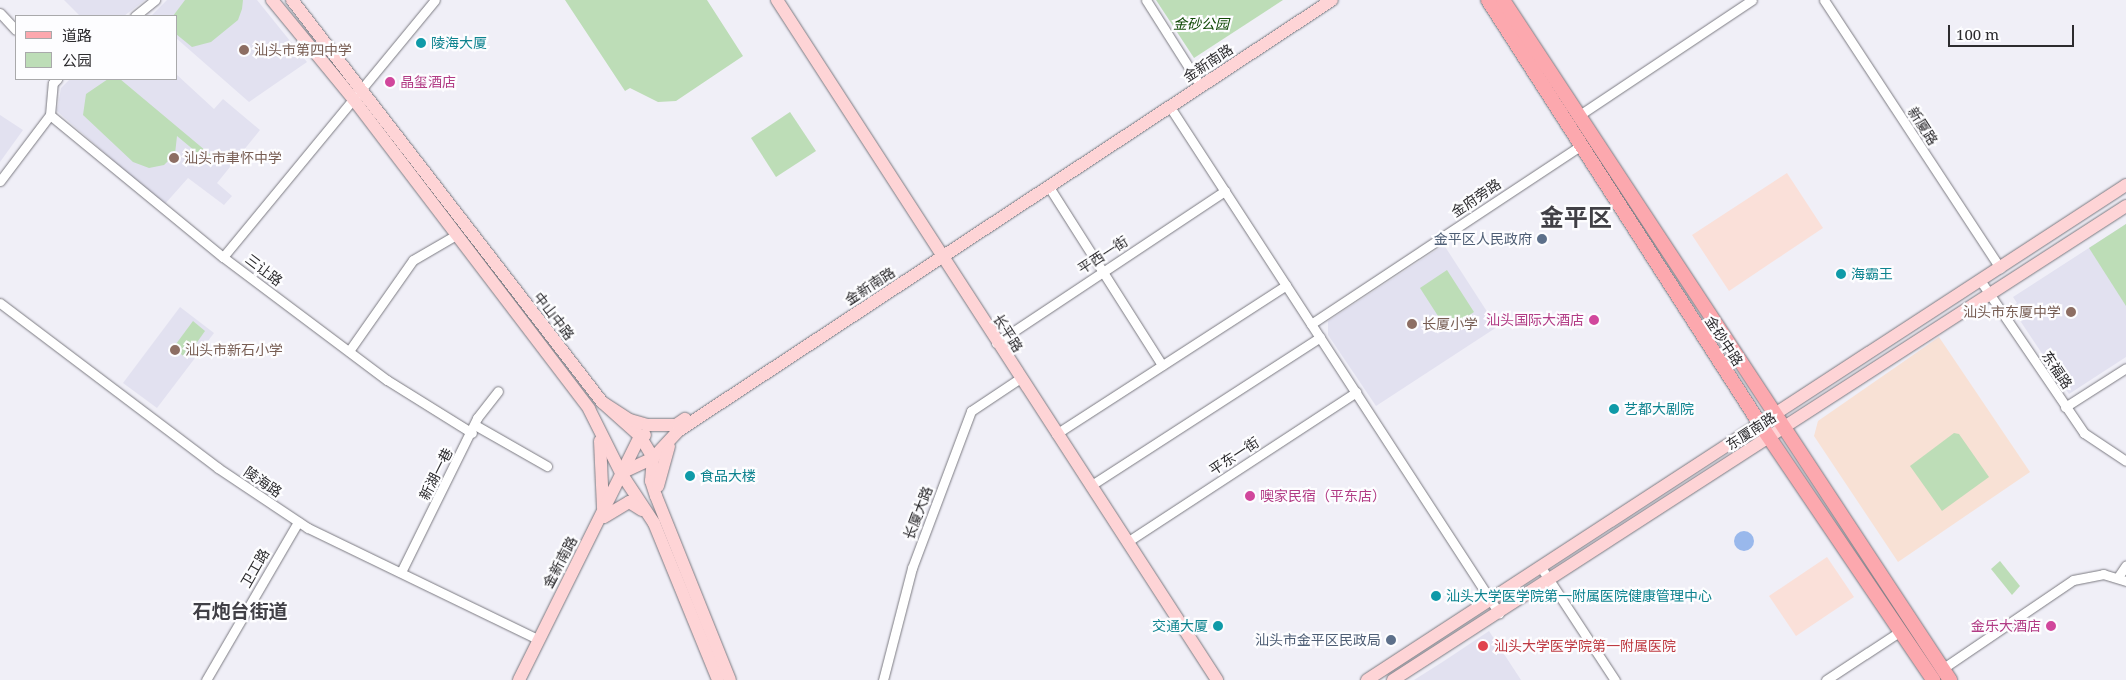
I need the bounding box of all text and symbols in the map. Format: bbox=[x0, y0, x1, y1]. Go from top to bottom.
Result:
legend bbox=[15, 15, 178, 80]
scale bar bbox=[1951, 15, 2077, 47]
park label: 金砂公园 bbox=[1173, 16, 1229, 32]
text: 100 m bbox=[1956, 24, 1999, 44]
text: 道路 bbox=[62, 25, 92, 45]
place label: 陵海大厦 bbox=[431, 35, 487, 51]
marker: 陵海大厦 bbox=[415, 37, 427, 49]
street label: 金新南路 bbox=[1180, 41, 1236, 85]
place label: 汕头市第四中学 bbox=[254, 42, 352, 58]
marker: 汕头市第四中学 bbox=[238, 44, 250, 56]
text: 公园 bbox=[62, 50, 92, 70]
place label: 晶玺酒店 bbox=[400, 74, 456, 90]
marker: 晶玺酒店 bbox=[384, 76, 396, 88]
street label: 新厦路 bbox=[1905, 104, 1941, 148]
place label: 汕头市聿怀中学 bbox=[184, 150, 282, 166]
marker: 汕头市聿怀中学 bbox=[168, 152, 180, 164]
street label: 金府旁路 bbox=[1448, 175, 1504, 221]
district label: 金平区 bbox=[1540, 203, 1612, 231]
place label: 金平区人民政府 bbox=[1434, 231, 1532, 247]
street label: 平西一街 bbox=[1075, 233, 1131, 277]
marker: 金平区人民政府 bbox=[1536, 233, 1548, 245]
street label: 三让路 bbox=[242, 251, 286, 289]
street label: 金新南路 bbox=[842, 264, 898, 308]
place label: 海霸王 bbox=[1851, 266, 1893, 282]
marker: 海霸王 bbox=[1835, 268, 1847, 280]
street label: 中山中路 bbox=[530, 289, 578, 343]
place label: 汕头市东厦中学 bbox=[1963, 304, 2061, 320]
marker: 汕头市东厦中学 bbox=[2065, 306, 2077, 318]
street label: 长平路 bbox=[990, 311, 1026, 355]
place label: 汕头国际大酒店 bbox=[1486, 312, 1584, 328]
street label: 金砂中路 bbox=[1702, 313, 1746, 369]
marker: 汕头国际大酒店 bbox=[1588, 314, 1600, 326]
place label: 长厦小学 bbox=[1422, 316, 1478, 332]
marker: 长厦小学 bbox=[1406, 318, 1418, 330]
place label: 汕头市新石小学 bbox=[185, 342, 283, 358]
marker: 汕头市新石小学 bbox=[169, 344, 181, 356]
street label: 东福路 bbox=[2038, 348, 2076, 392]
place label: 艺都大剧院 bbox=[1624, 401, 1694, 417]
marker: 艺都大剧院 bbox=[1608, 403, 1620, 415]
street label: 东厦南路 bbox=[1723, 409, 1779, 453]
street label: 平东一街 bbox=[1206, 434, 1262, 478]
street label: 新湖一巷 bbox=[416, 445, 456, 503]
street label: 陵海路 bbox=[241, 463, 285, 501]
place label: 食品大楼 bbox=[700, 468, 756, 484]
marker: 食品大楼 bbox=[684, 470, 696, 482]
street label: 长厦大路 bbox=[900, 484, 936, 542]
place label: 噢家民宿（平东店） bbox=[1260, 488, 1386, 504]
marker: 噢家民宿（平东店） bbox=[1244, 490, 1256, 502]
street label: 金新南路 bbox=[539, 533, 581, 591]
street label: 卫工路 bbox=[237, 546, 273, 590]
place label: 汕头大学医学院第一附属医院健康管理中心 bbox=[1446, 588, 1712, 604]
marker: 汕头大学医学院第一附属医院健康管理中心 bbox=[1430, 590, 1442, 602]
district label: 石炮台街道 bbox=[193, 601, 287, 623]
place label: 交通大厦 bbox=[1152, 618, 1208, 634]
place label: 金乐大酒店 bbox=[1971, 618, 2041, 634]
marker: 交通大厦 bbox=[1212, 620, 1224, 632]
marker: 金乐大酒店 bbox=[2045, 620, 2057, 632]
place label: 汕头市金平区民政局 bbox=[1255, 632, 1381, 648]
marker: 汕头市金平区民政局 bbox=[1385, 634, 1397, 646]
place label: 汕头大学医学院第一附属医院 bbox=[1494, 638, 1676, 654]
marker: 汕头大学医学院第一附属医院 bbox=[1476, 639, 1490, 653]

